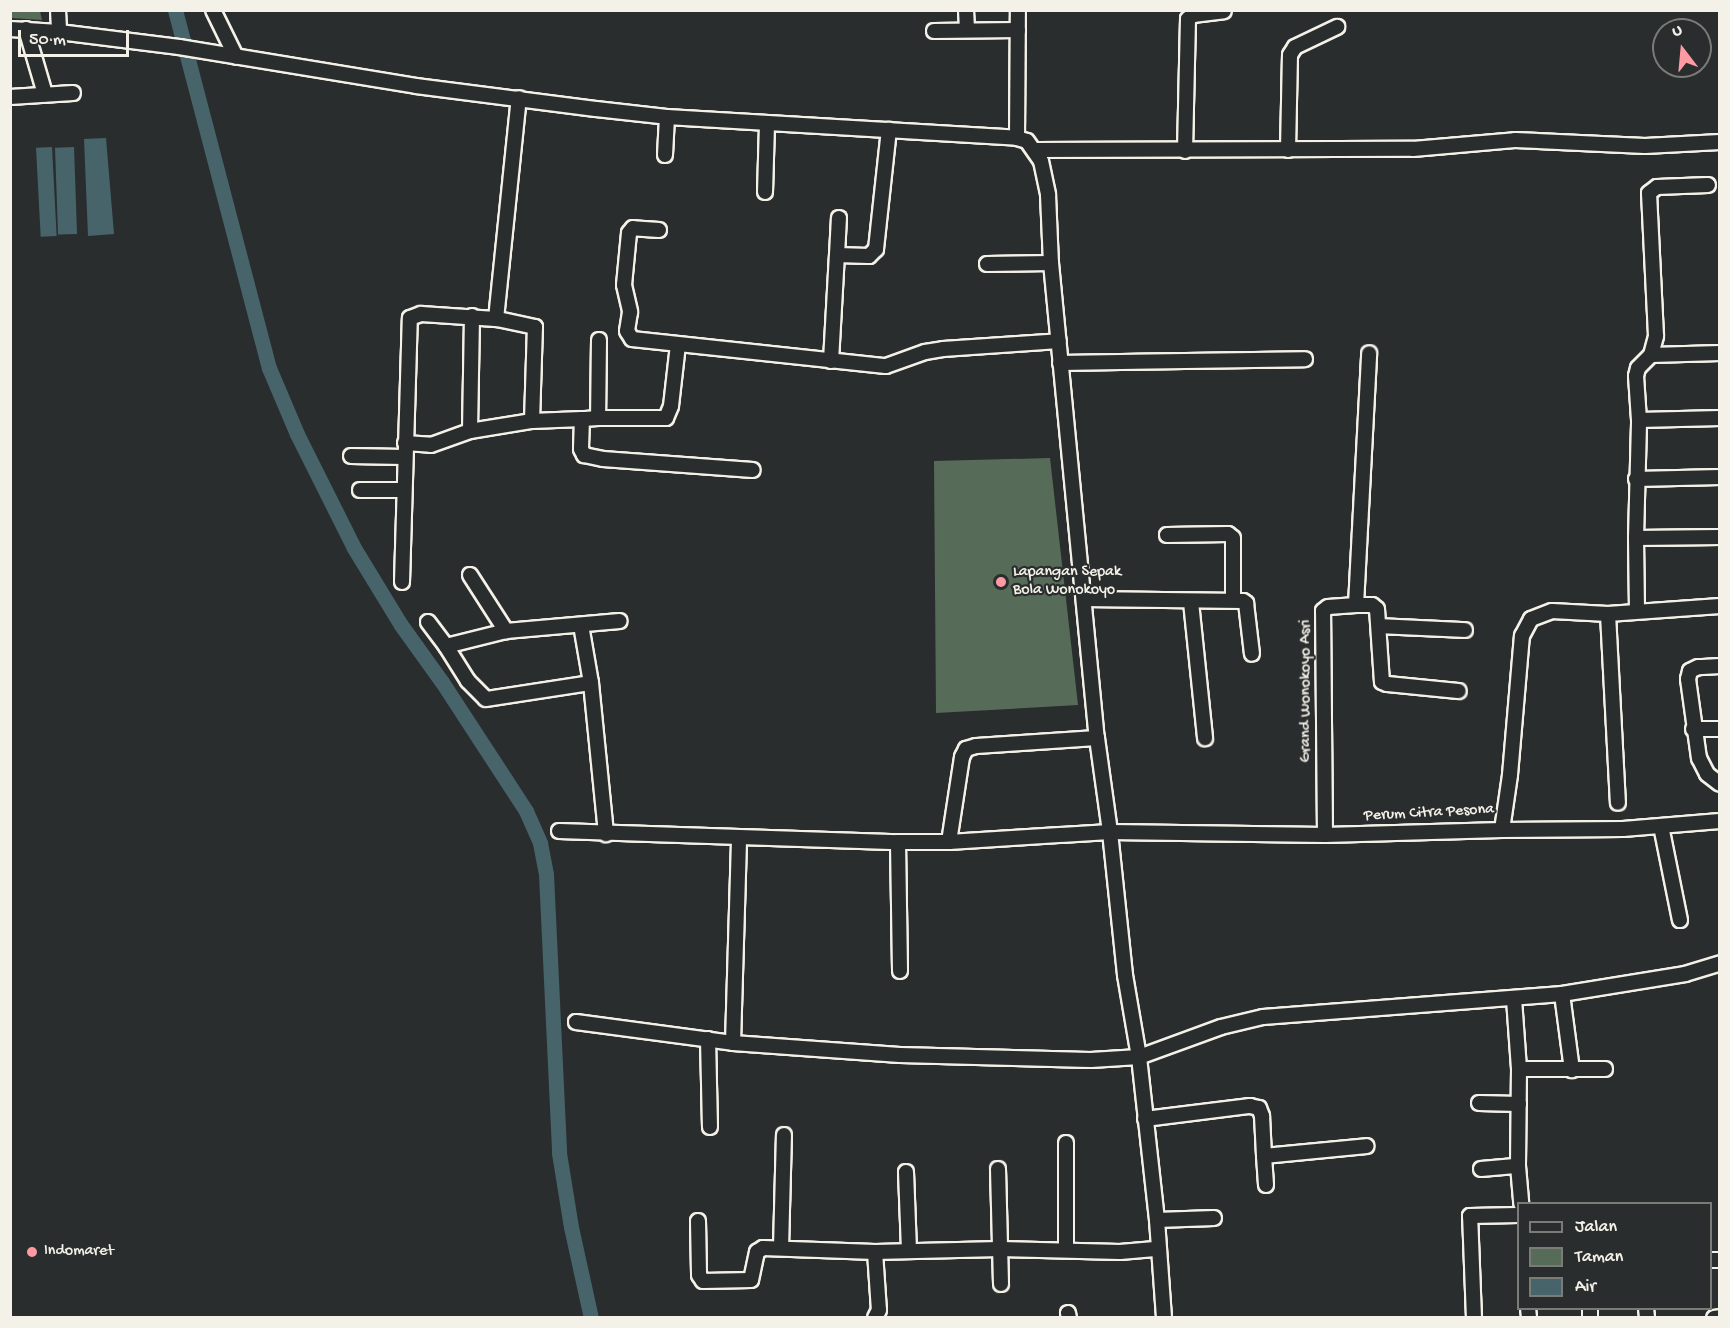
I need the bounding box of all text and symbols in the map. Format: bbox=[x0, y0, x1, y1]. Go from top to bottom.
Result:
scale bar bbox=[21, 18, 132, 56]
north arrow bbox=[1652, 18, 1712, 78]
text: U bbox=[1670, 22, 1685, 43]
text: 50 m bbox=[29, 30, 66, 51]
place label: Lapangan Sepak Bola Wonokoyo bbox=[1013, 563, 1121, 601]
marker: Lapangan Sepak Bola Wonokoyo bbox=[994, 575, 1008, 589]
street label: Grand Wonokoyo Asri bbox=[1297, 619, 1317, 763]
street label: Perum Citra Pesona bbox=[1363, 801, 1495, 827]
legend bbox=[1517, 1202, 1712, 1310]
text: Jalan bbox=[1575, 1217, 1617, 1238]
place label: Indomaret bbox=[44, 1242, 114, 1262]
marker: Indomaret bbox=[25, 1245, 39, 1259]
text: Taman bbox=[1575, 1247, 1623, 1268]
text: Air bbox=[1575, 1277, 1596, 1298]

